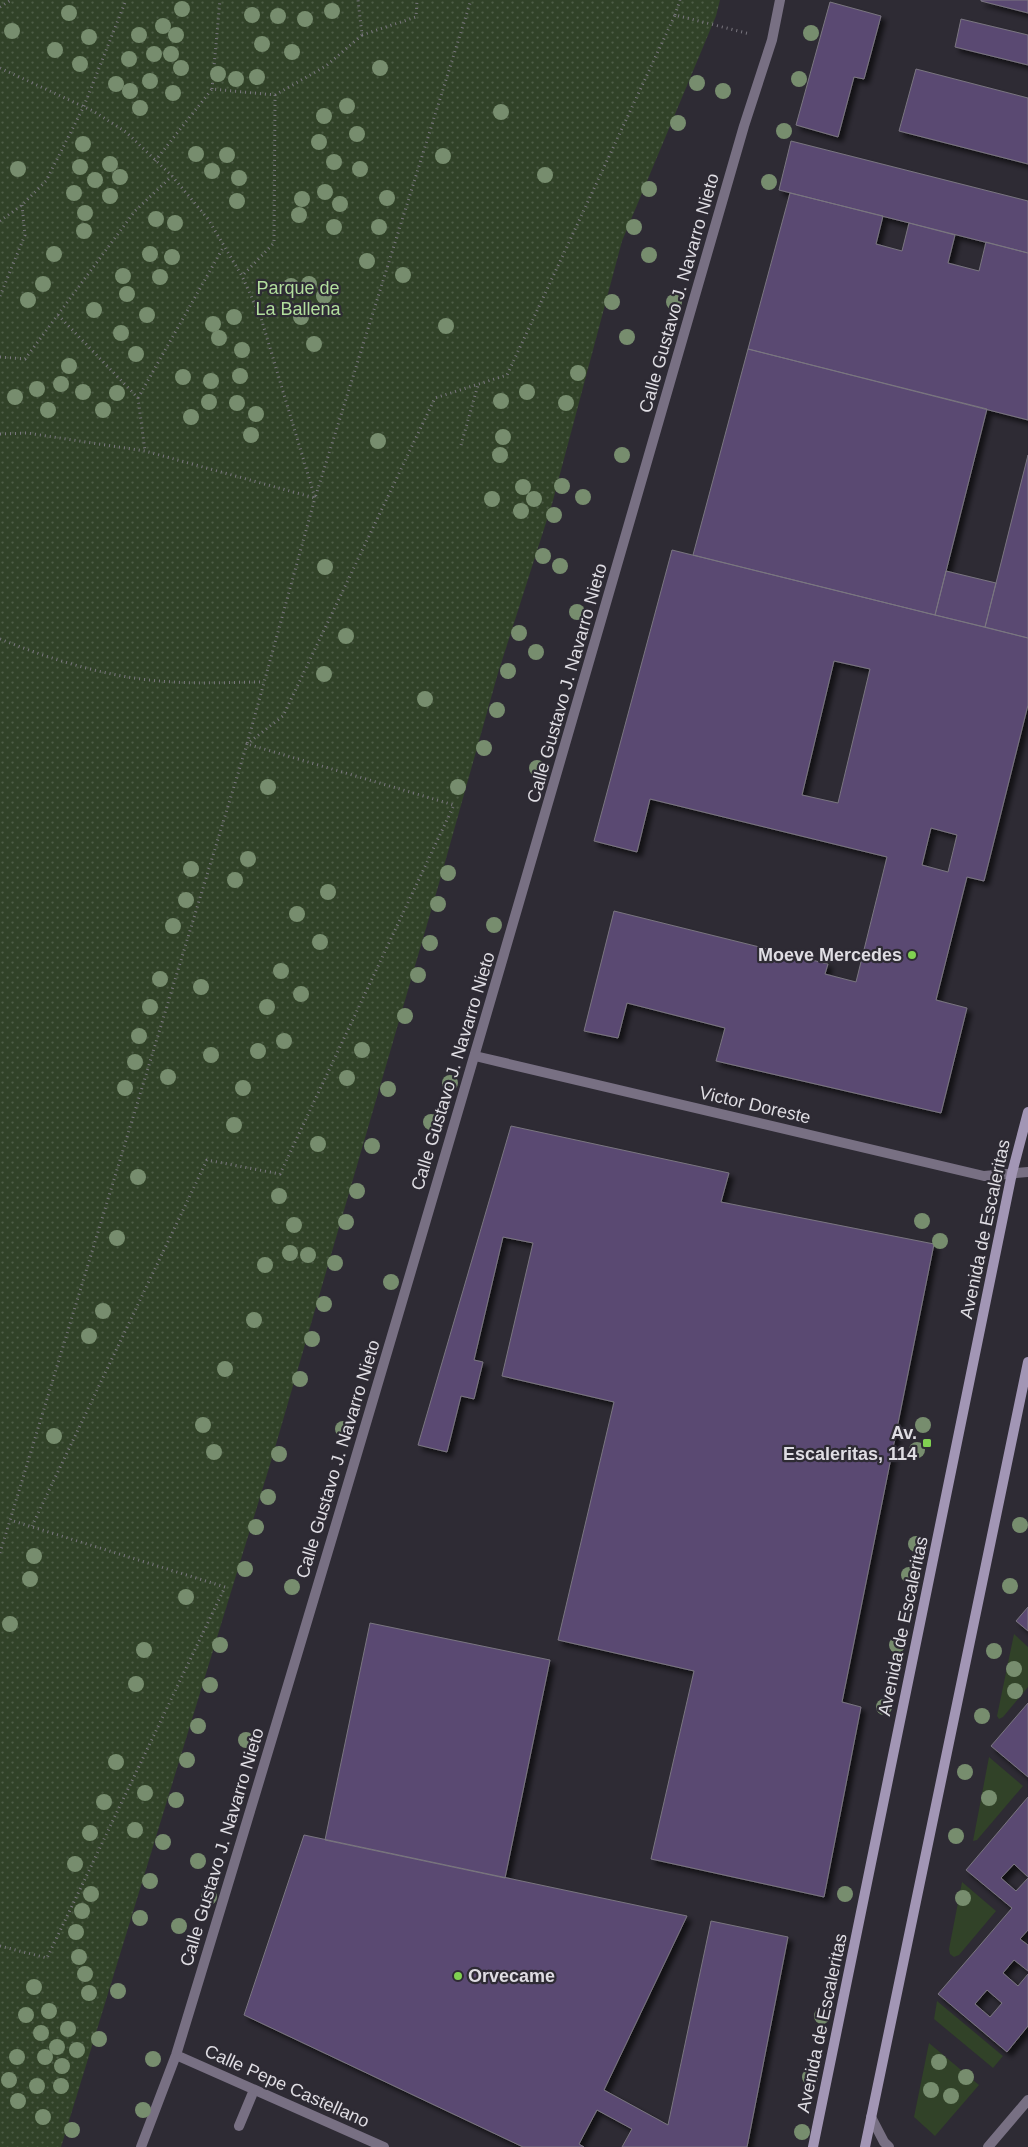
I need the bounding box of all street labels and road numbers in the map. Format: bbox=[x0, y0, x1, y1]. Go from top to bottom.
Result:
street label: Calle Gustavo J. Navarro Nieto bbox=[635, 171, 723, 415]
street label: Calle Gustavo J. Navarro Nieto bbox=[523, 561, 611, 805]
street label: Calle Gustavo J. Navarro Nieto bbox=[407, 949, 499, 1193]
street label: Victor Doreste bbox=[697, 1082, 813, 1128]
street label: Avenida de Escaleritas bbox=[956, 1138, 1014, 1320]
street label: Calle Gustavo J. Navarro Nieto bbox=[292, 1337, 384, 1581]
street label: Avenida de Escaleritas bbox=[874, 1535, 932, 1717]
street label: Calle Gustavo J. Navarro Nieto bbox=[176, 1725, 268, 1969]
street label: Avenida de Escaleritas bbox=[793, 1932, 851, 2114]
street label: Calle Pepe Castellano bbox=[202, 2041, 372, 2131]

